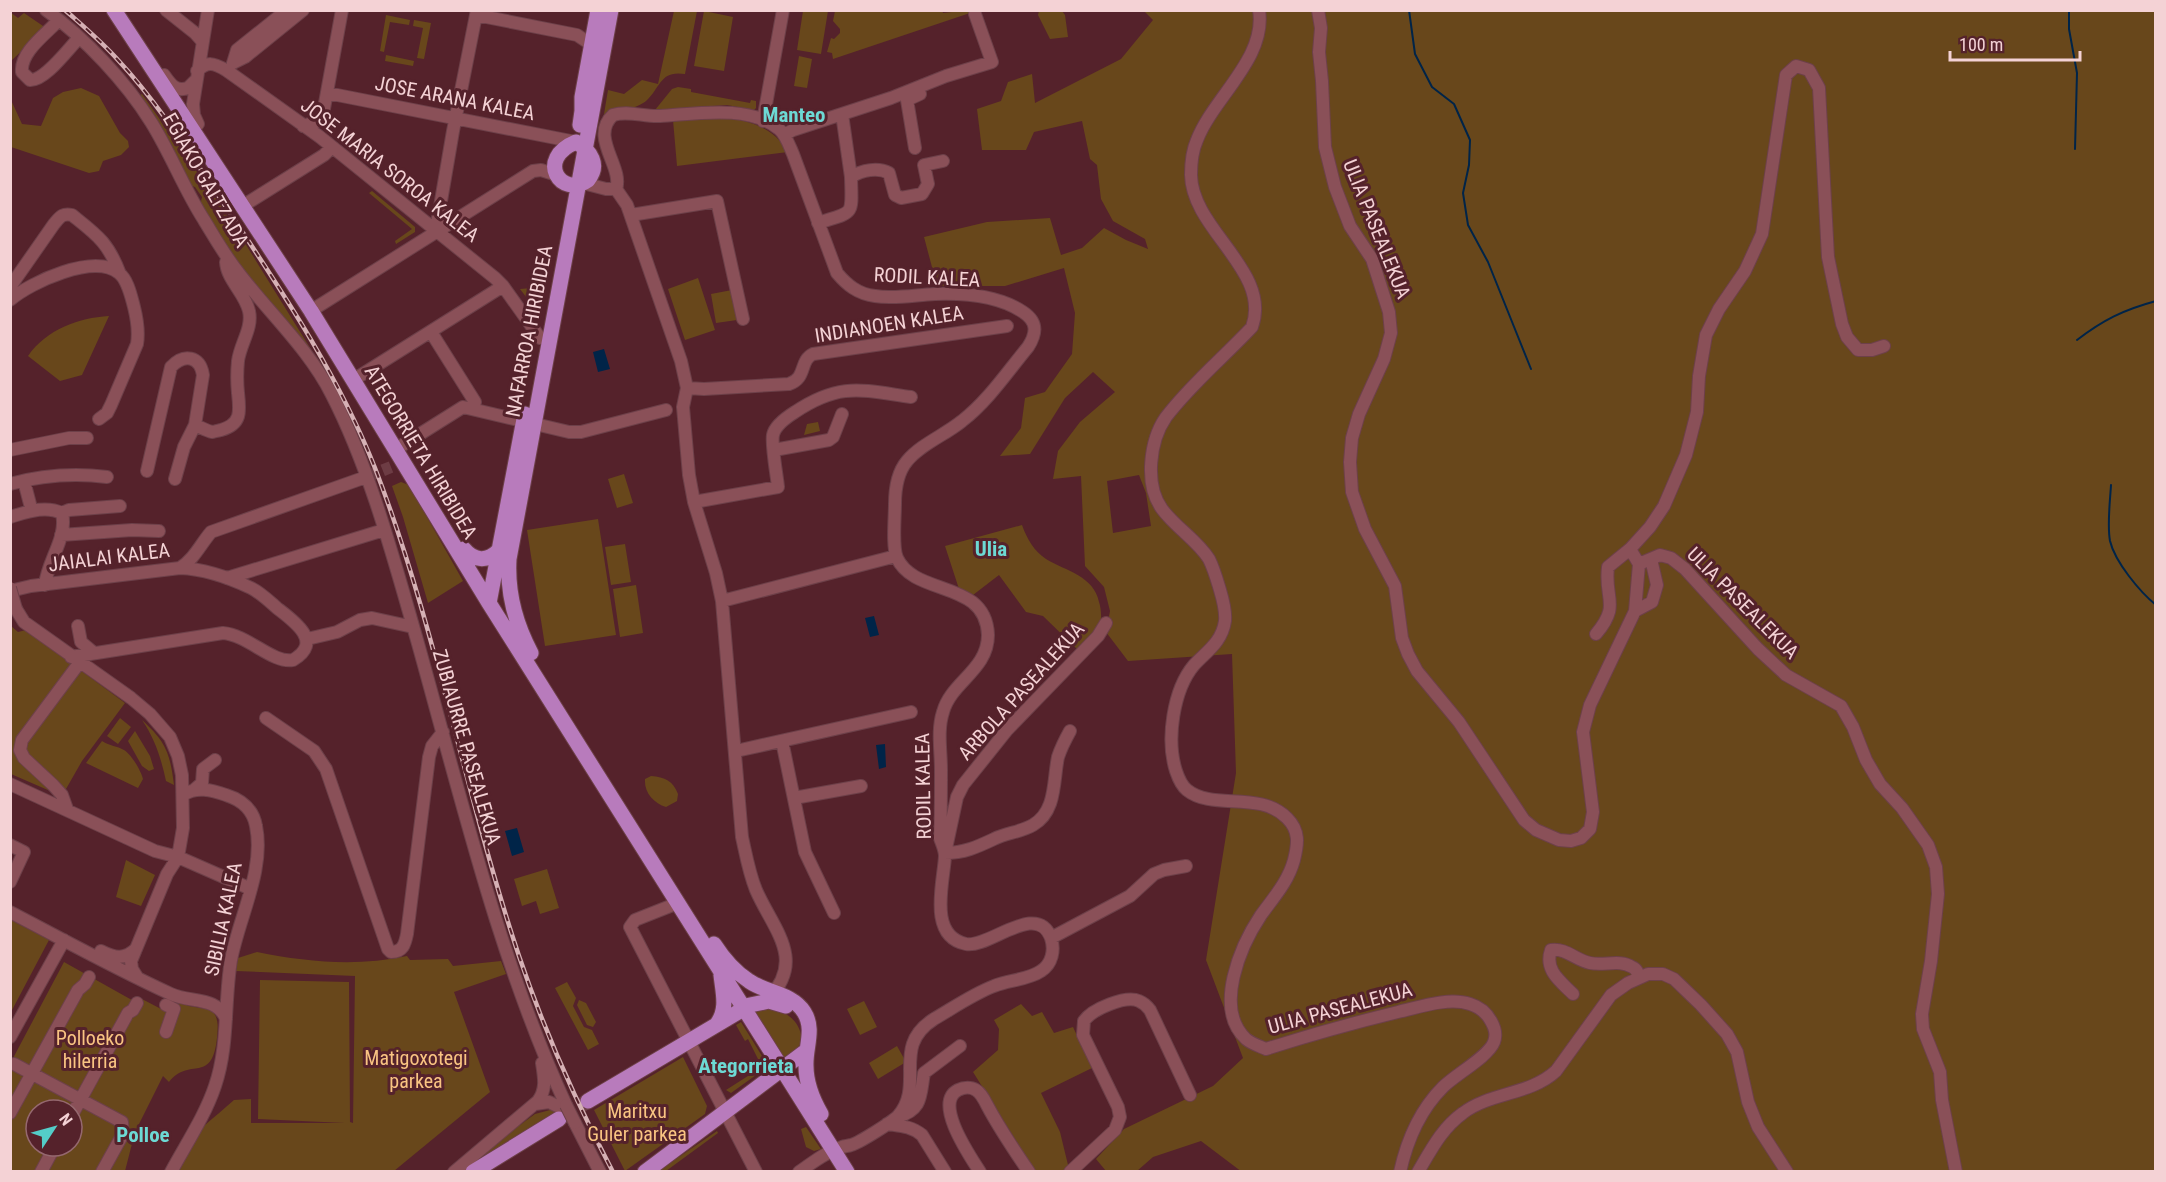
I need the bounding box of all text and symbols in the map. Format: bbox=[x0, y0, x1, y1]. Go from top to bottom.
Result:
scale bar bbox=[1950, 24, 2080, 62]
text: 100 m bbox=[1959, 34, 2003, 55]
street label: JOSE ARANA KALEA bbox=[373, 71, 537, 125]
street label: JOSE MARIA SOROA KALEA bbox=[296, 93, 484, 247]
district label: Manteo bbox=[762, 103, 826, 127]
street label: EGIAKO GALTZADA bbox=[158, 109, 254, 252]
street label: ULIA PASEALEKUA bbox=[1338, 156, 1416, 303]
street label: NAFARROA HIRIBIDEA bbox=[501, 243, 558, 419]
street label: RODIL KALEA bbox=[873, 262, 981, 292]
street label: INDIANOEN KALEA bbox=[813, 300, 966, 348]
street label: ATEGORRIETA HIRIBIDEA bbox=[360, 361, 483, 544]
district label: Ulia bbox=[975, 537, 1007, 561]
street label: JAIALAI KALEA bbox=[47, 538, 171, 576]
street label: ULIA PASEALEKUA bbox=[1682, 542, 1804, 664]
street label: ARBOLA PASEALEKUA bbox=[953, 617, 1089, 765]
street label: ZUBIAURRE PASEALEKUA bbox=[428, 647, 507, 848]
street label: RODIL KALEA bbox=[910, 732, 936, 839]
street label: SIBILIA KALEA bbox=[199, 860, 247, 978]
street label: ULIA PASEALEKUA bbox=[1265, 977, 1415, 1039]
park label: Polloeko hilerria bbox=[56, 1026, 124, 1073]
park label: Matigoxotegi parkea bbox=[364, 1046, 468, 1093]
district label: Ategorrieta bbox=[698, 1054, 794, 1078]
north arrow bbox=[24, 1098, 84, 1158]
park label: Maritxu Guler parkea bbox=[587, 1099, 687, 1146]
text: N bbox=[55, 1110, 76, 1129]
district label: Polloe bbox=[116, 1123, 170, 1147]

